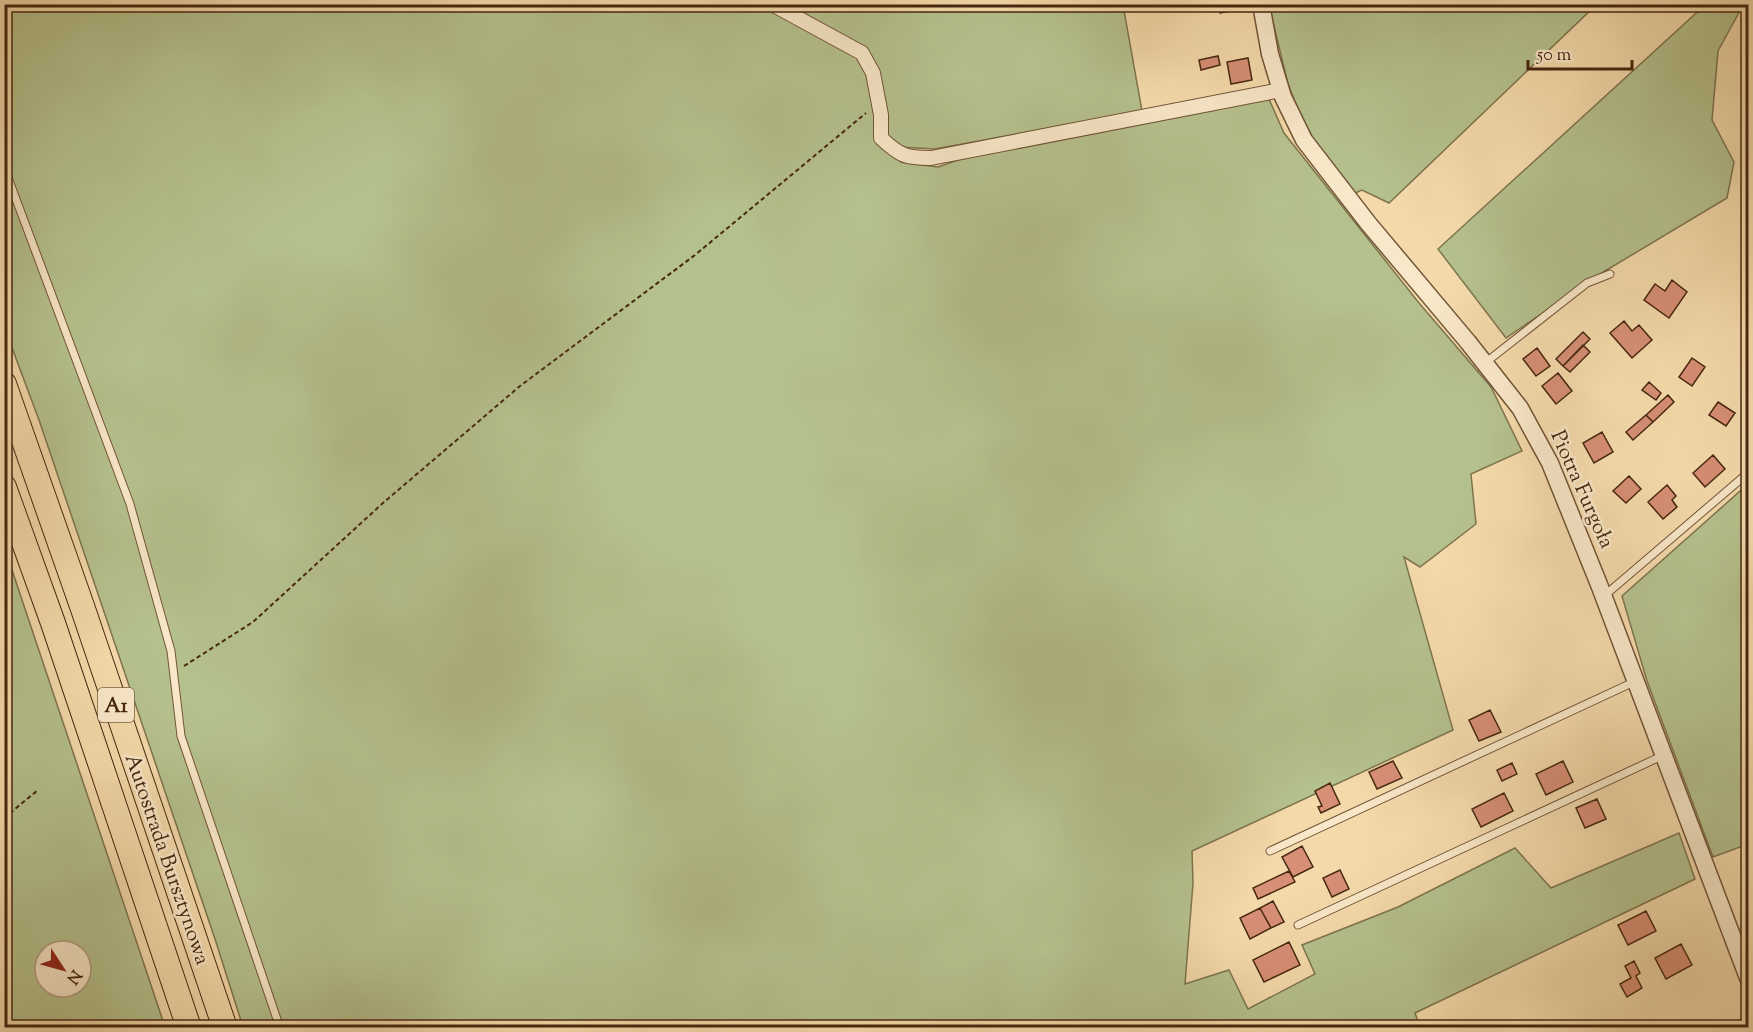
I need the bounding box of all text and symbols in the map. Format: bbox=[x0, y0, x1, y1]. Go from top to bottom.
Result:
scale bar bbox=[1528, 33, 1632, 71]
text: 50 m bbox=[1536, 43, 1572, 69]
street label: Piotra Furgoła bbox=[1542, 426, 1621, 554]
road number: A1 bbox=[98, 688, 134, 722]
street label: Autostrada Bursztynowa bbox=[116, 750, 216, 969]
north arrow bbox=[33, 939, 93, 999]
text: N bbox=[60, 964, 86, 988]

